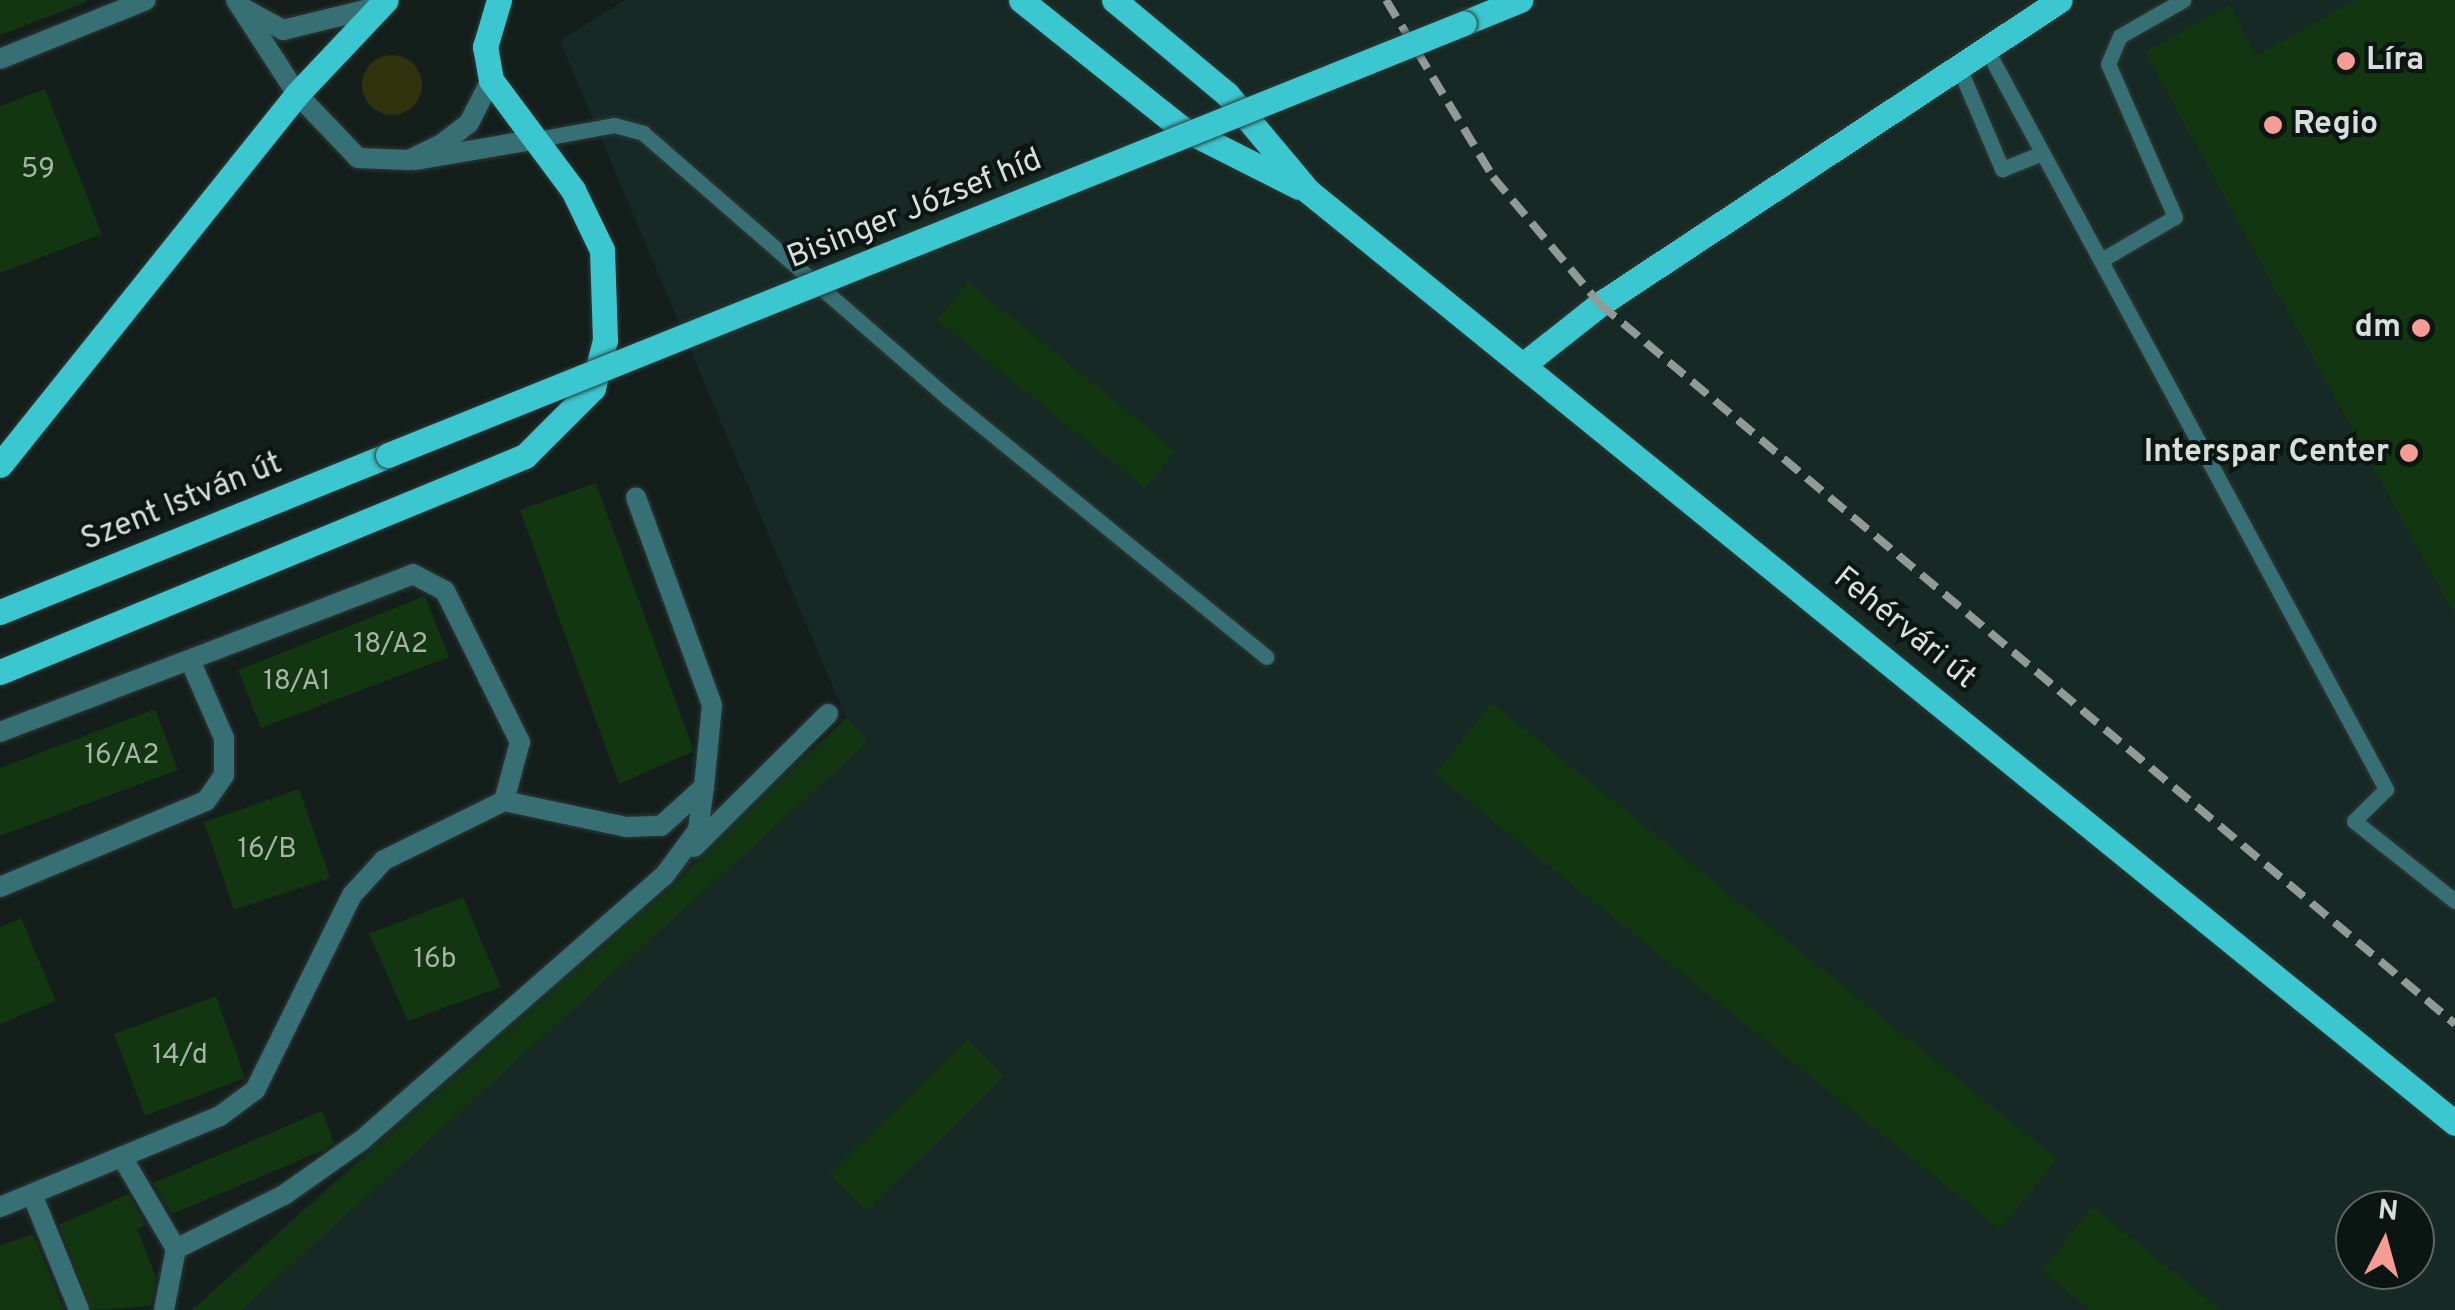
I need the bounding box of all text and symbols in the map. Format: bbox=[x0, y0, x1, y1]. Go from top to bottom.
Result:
place label: Líra bbox=[2366, 42, 2424, 80]
marker: Líra bbox=[2335, 50, 2357, 72]
place label: Regio bbox=[2293, 106, 2378, 144]
marker: Regio bbox=[2262, 114, 2284, 136]
street label: Bisinger József híd bbox=[782, 141, 1048, 279]
house number: 59 bbox=[21, 153, 55, 187]
place label: dm bbox=[2355, 309, 2401, 347]
marker: dm bbox=[2410, 317, 2432, 339]
place label: Interspar Center bbox=[2144, 434, 2389, 472]
marker: Interspar Center bbox=[2398, 442, 2420, 464]
street label: Szent István út bbox=[76, 445, 288, 561]
street label: Fehérvári út bbox=[1825, 560, 1983, 698]
house number: 18/A2 bbox=[354, 628, 428, 662]
house number: 18/A1 bbox=[263, 665, 331, 699]
house number: 16/A2 bbox=[85, 739, 159, 773]
house number: 16/B bbox=[237, 833, 297, 867]
house number: 16b bbox=[414, 943, 456, 977]
house number: 14/d bbox=[152, 1039, 208, 1073]
north arrow bbox=[2335, 1190, 2435, 1290]
text: N bbox=[2376, 1193, 2400, 1231]

